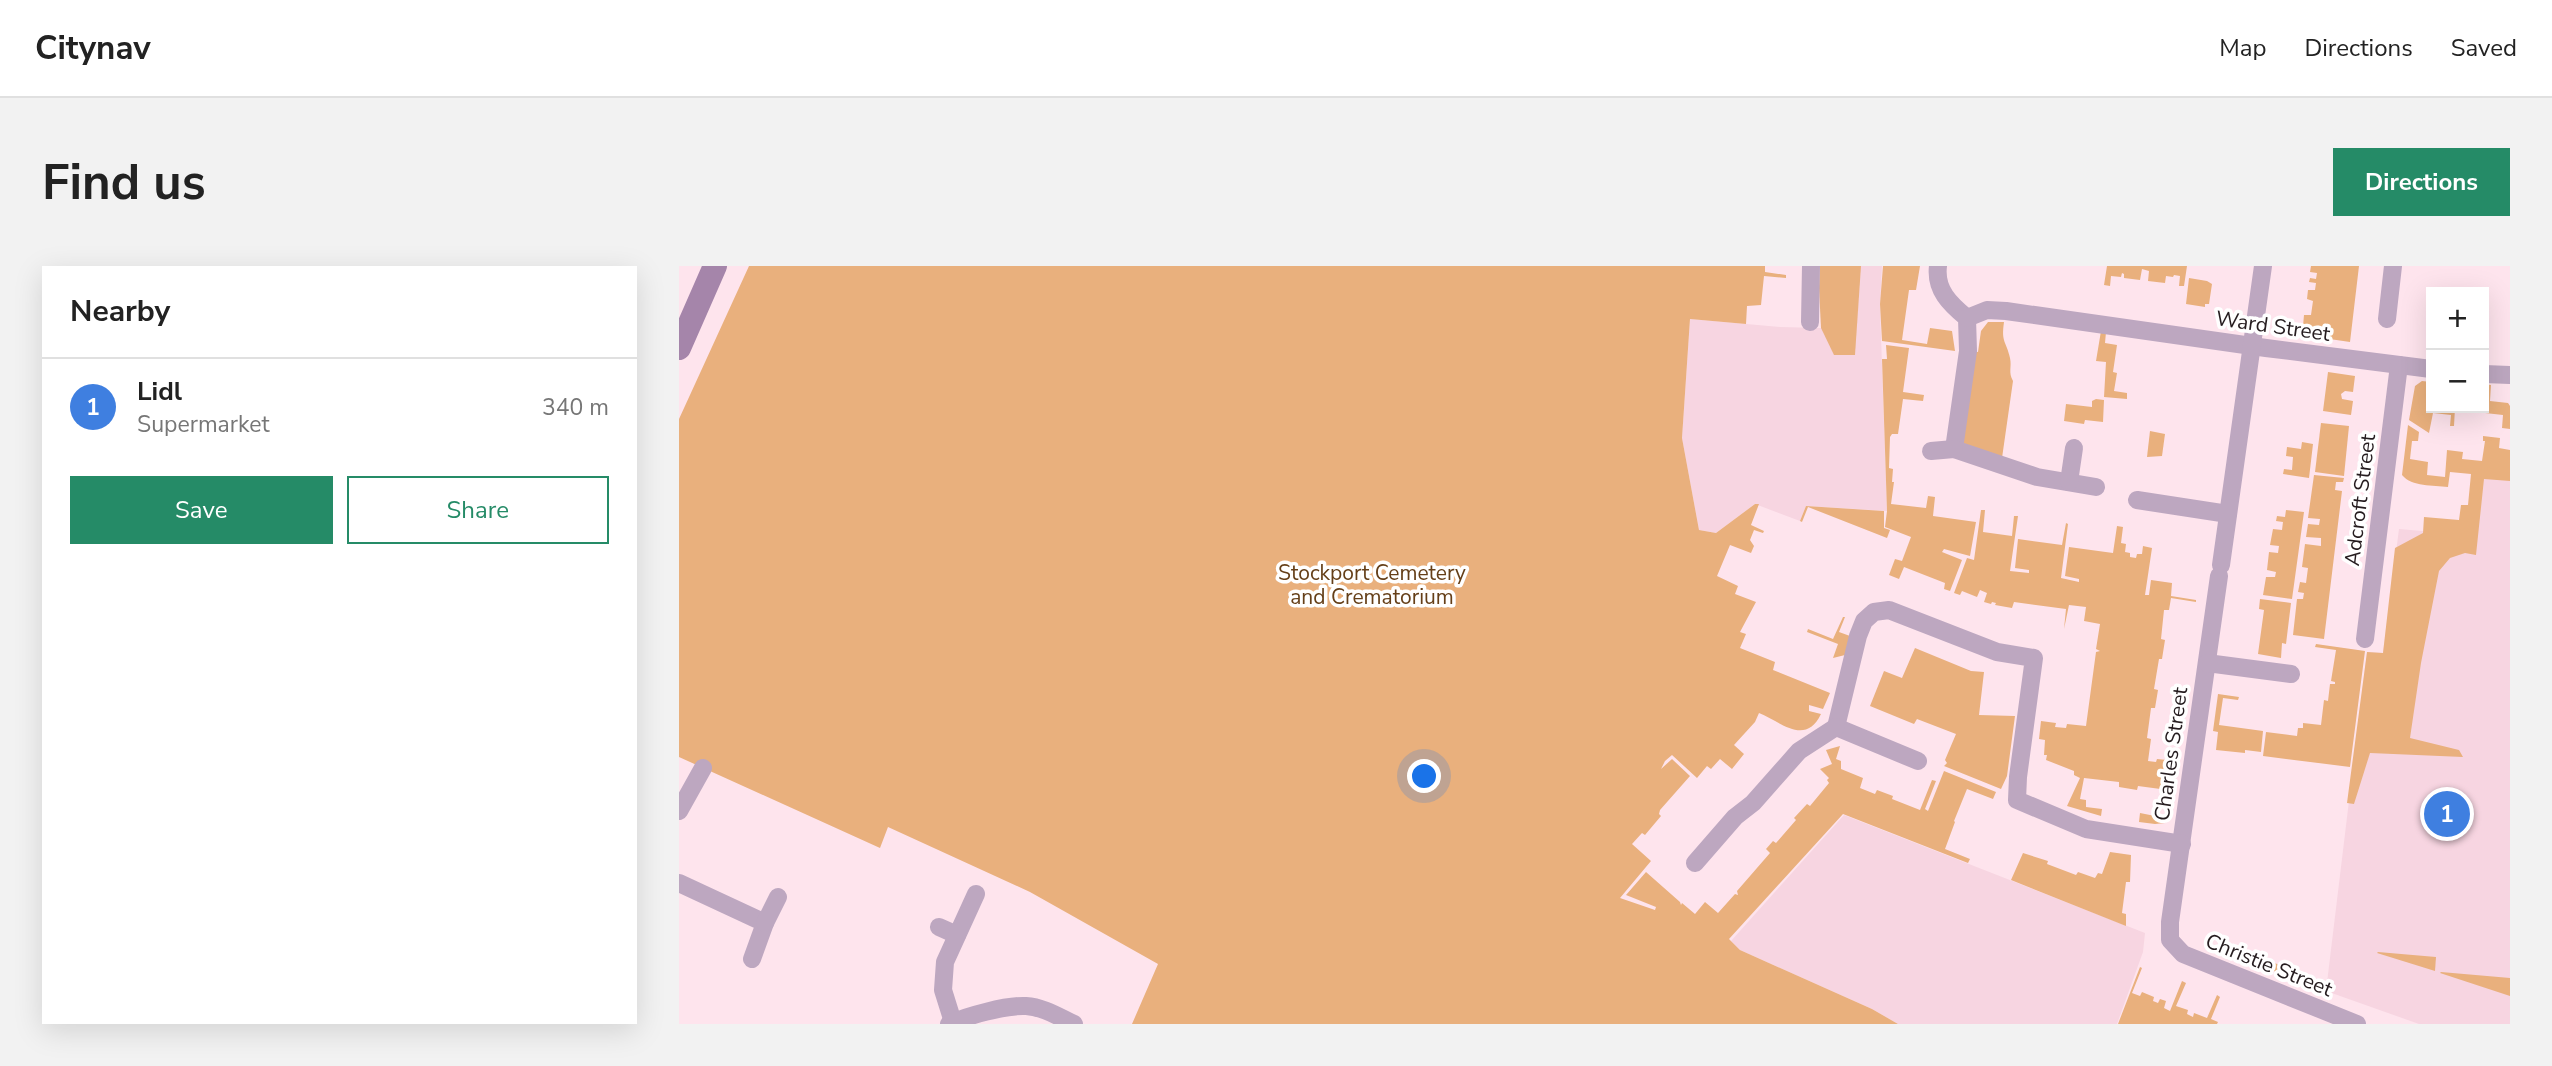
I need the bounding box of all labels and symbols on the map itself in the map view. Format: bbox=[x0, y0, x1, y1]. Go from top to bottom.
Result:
street label: Ward Street bbox=[2214, 304, 2333, 348]
street label: Adcroft Street bbox=[2338, 432, 2382, 568]
park label: Stockport Cemetery and Crematorium bbox=[1278, 559, 1466, 611]
street label: Charles Street bbox=[2148, 685, 2194, 823]
your location bbox=[1407, 759, 1441, 793]
pin: 1 bbox=[2424, 788, 2470, 840]
street label: Christie Street bbox=[2201, 927, 2337, 1003]

